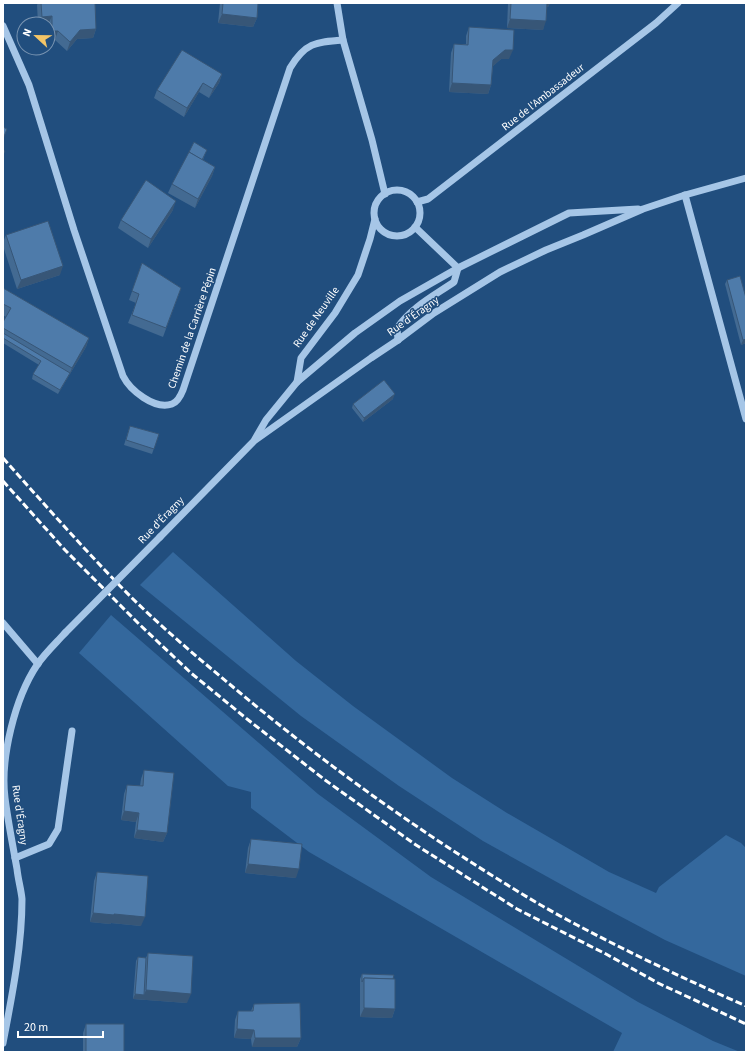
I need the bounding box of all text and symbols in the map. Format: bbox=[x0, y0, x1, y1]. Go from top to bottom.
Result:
north arrow bbox=[16, 16, 56, 56]
text: N bbox=[19, 26, 36, 39]
street label: Rue de l'Ambassadeur bbox=[498, 60, 588, 134]
street label: Chemin de la Carrière Pépin bbox=[164, 265, 220, 391]
street label: Rue de Neuville bbox=[289, 283, 343, 350]
street label: Rue d'Éragny bbox=[384, 293, 442, 339]
street label: Rue d'Éragny bbox=[135, 493, 187, 547]
street label: Rue d'Éragny bbox=[8, 784, 32, 846]
scale bar bbox=[18, 1013, 103, 1039]
text: 20 m bbox=[24, 1019, 48, 1036]

